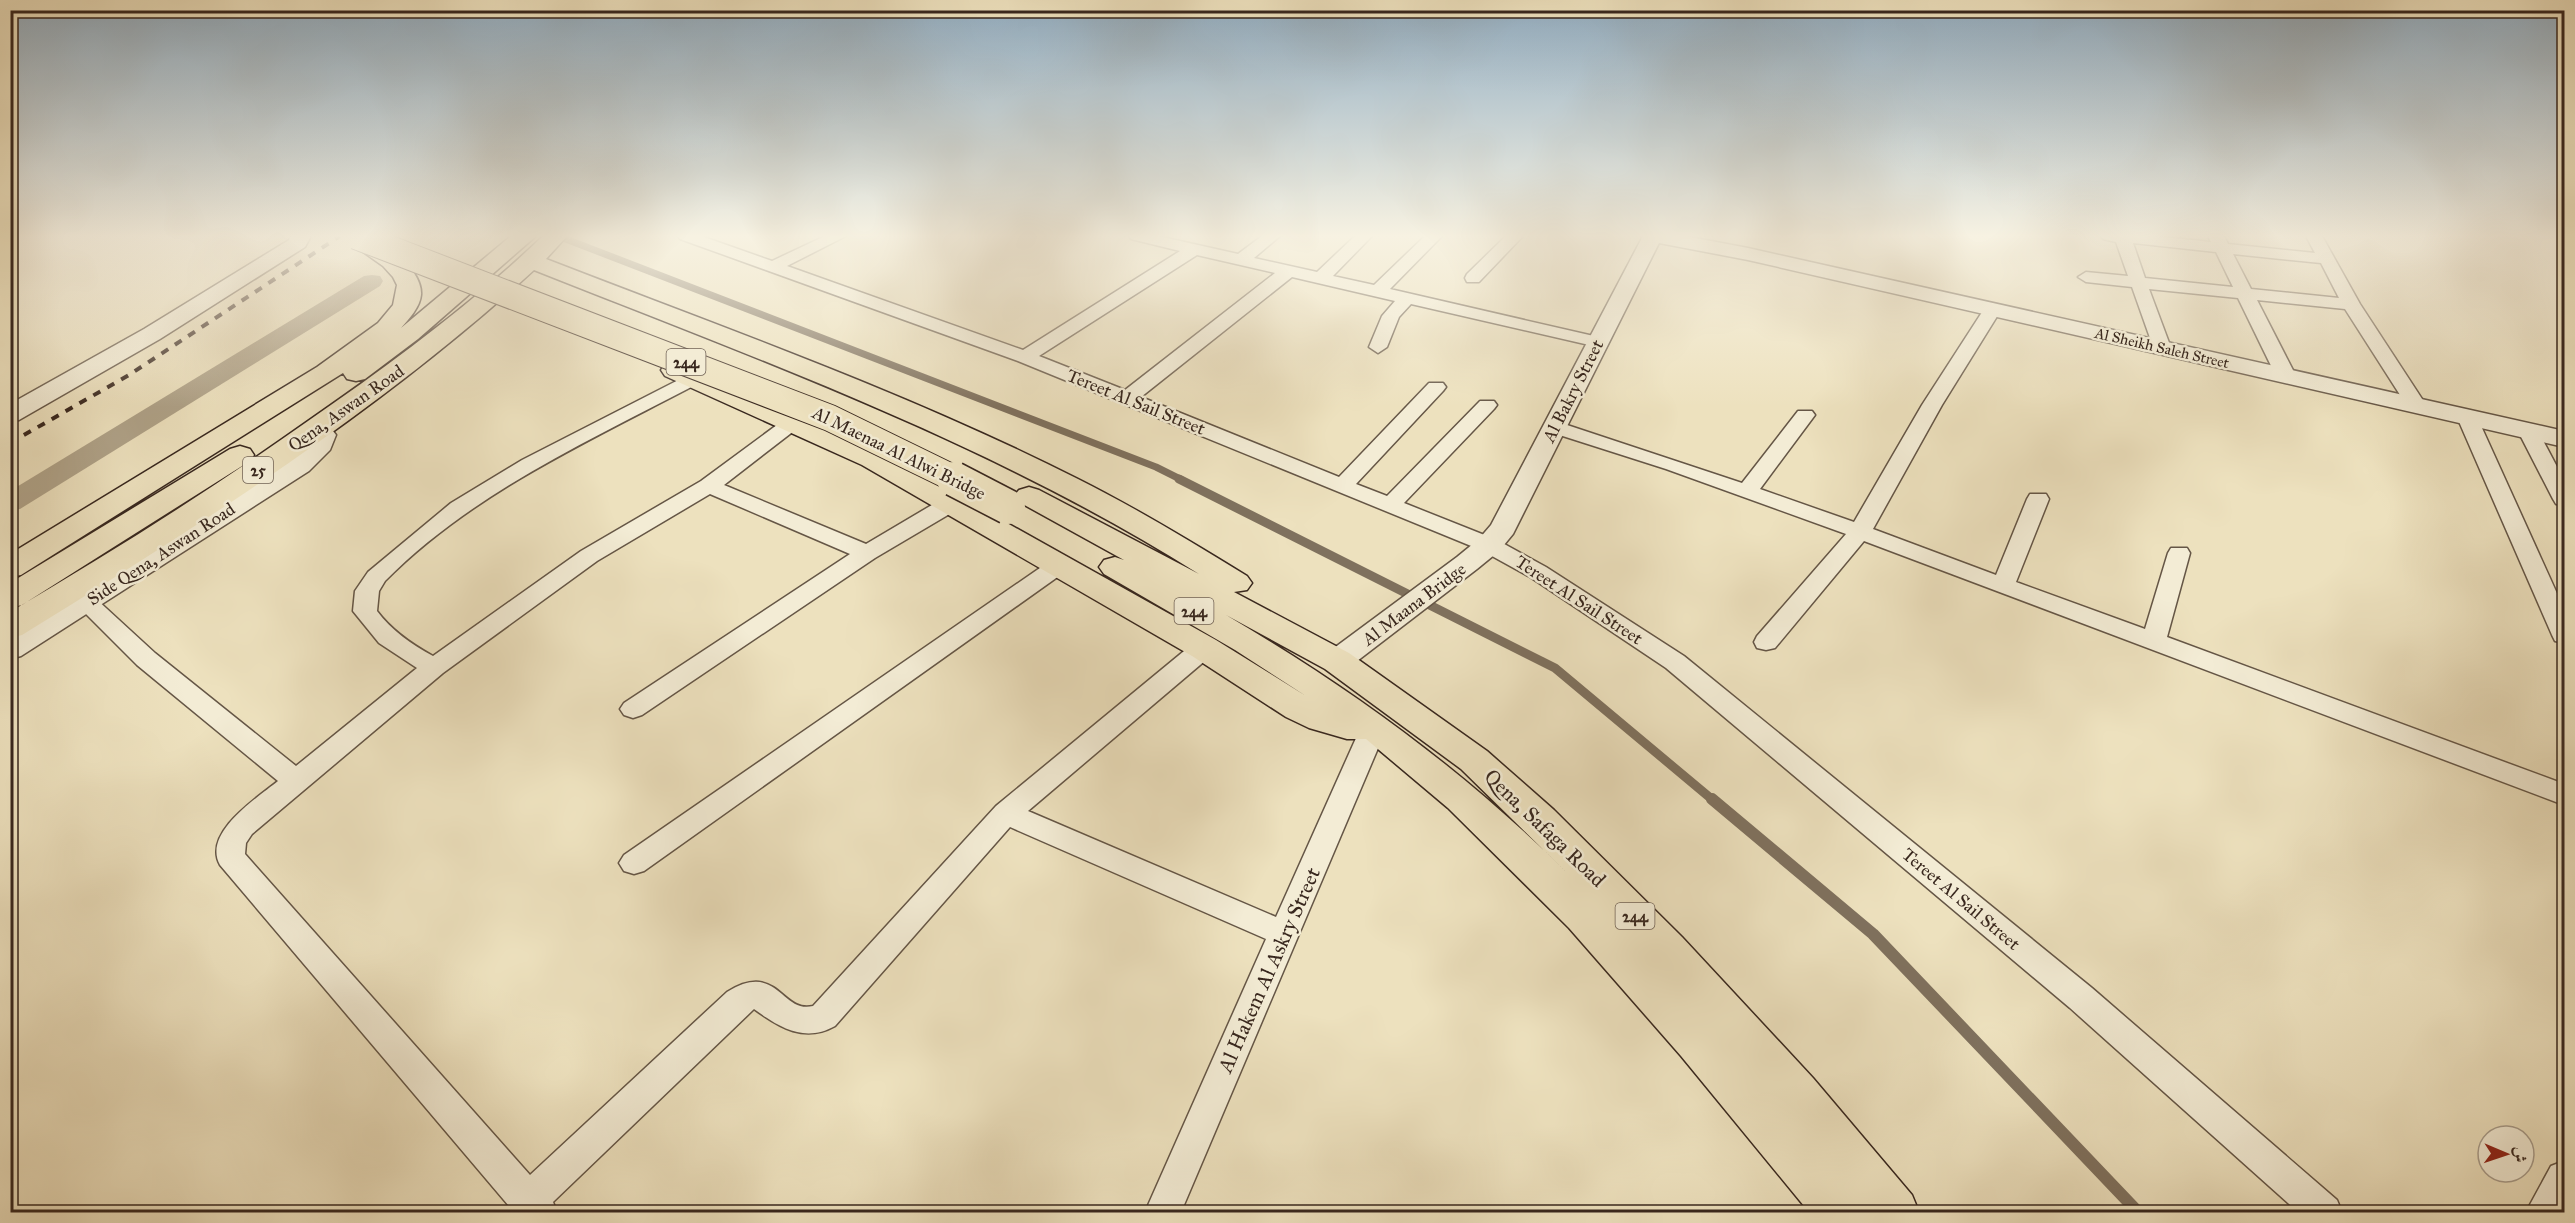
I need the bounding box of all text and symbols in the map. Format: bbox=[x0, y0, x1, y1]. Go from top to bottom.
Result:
street label: Al Sheikh Saleh Street bbox=[2092, 324, 2232, 372]
street label: Al Bakry Street bbox=[1537, 335, 1609, 447]
road number: 244 bbox=[666, 349, 706, 375]
street label: Qena, Aswan Road bbox=[284, 360, 408, 456]
street label: Tereet Al Sail Street bbox=[1064, 364, 1209, 440]
street label: Al Maenaa Al Alwi Bridge bbox=[807, 401, 989, 505]
road number: 25 bbox=[243, 457, 273, 483]
street label: Side Qena, Aswan Road bbox=[83, 498, 239, 610]
street label: Tereet Al Sail Street bbox=[1511, 551, 1647, 650]
street label: Al Maana Bridge bbox=[1357, 558, 1471, 652]
road number: 244 bbox=[1174, 598, 1214, 624]
street label: Qena, Safaga Road bbox=[1479, 763, 1612, 893]
street label: Tereet Al Sail Street bbox=[1897, 843, 2025, 955]
street label: Al Hakem Al Askry Street bbox=[1212, 863, 1326, 1078]
road number: 244 bbox=[1616, 903, 1654, 929]
north arrow bbox=[2476, 1124, 2536, 1184]
text: ش bbox=[2511, 1146, 2530, 1163]

